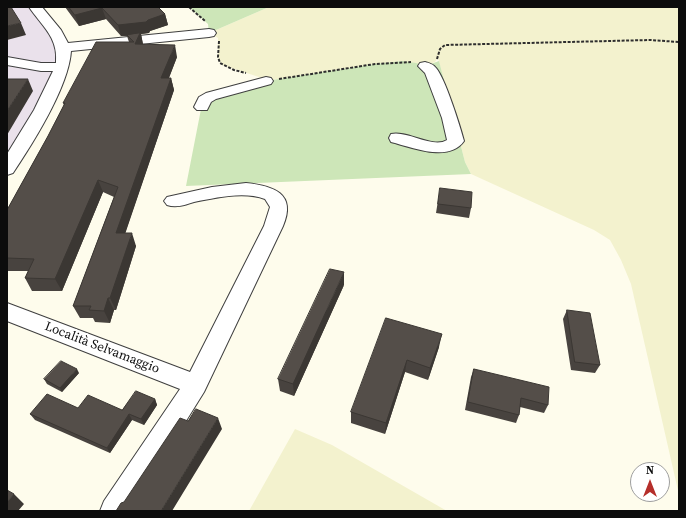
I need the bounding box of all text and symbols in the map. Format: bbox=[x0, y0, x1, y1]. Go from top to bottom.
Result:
street label: Località Selvamaggio bbox=[42, 319, 162, 377]
north arrow bbox=[630, 462, 670, 502]
text: N bbox=[646, 463, 654, 478]

